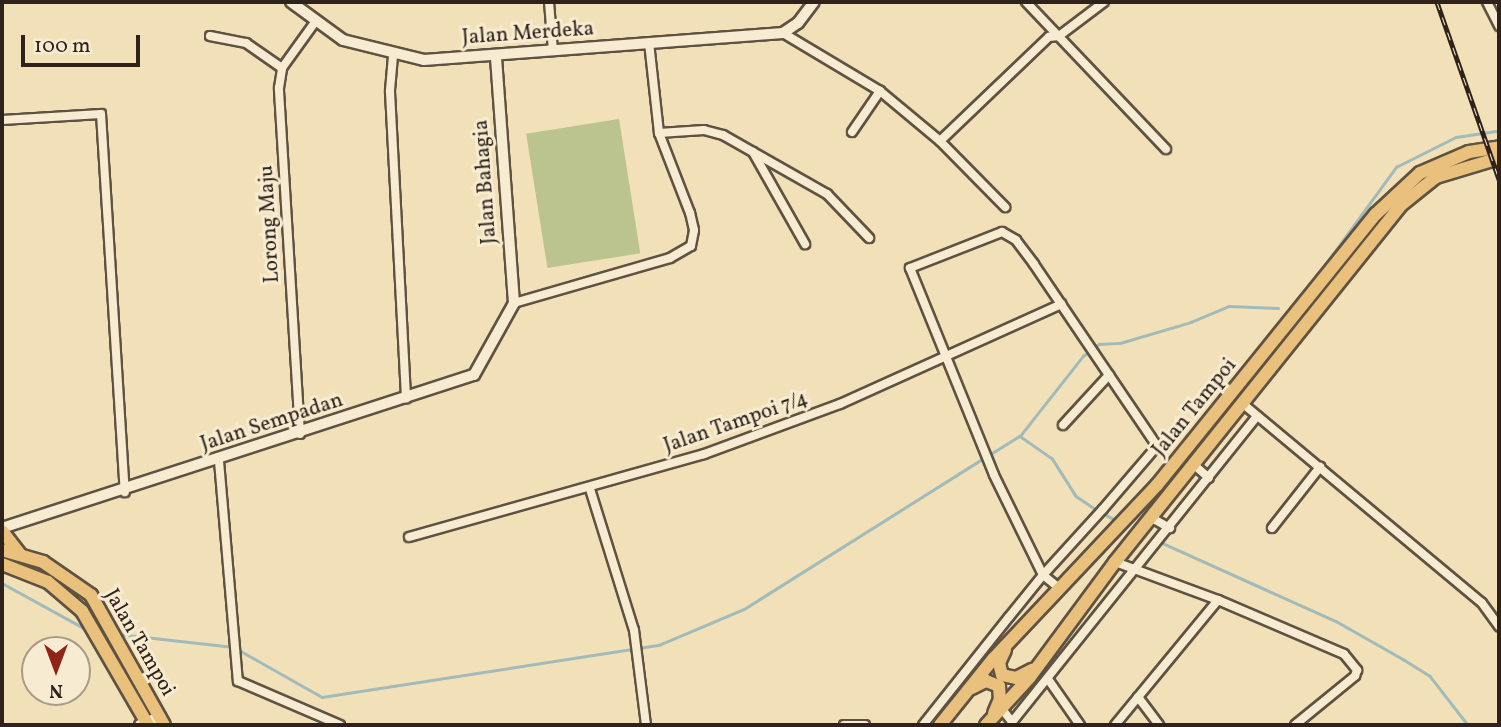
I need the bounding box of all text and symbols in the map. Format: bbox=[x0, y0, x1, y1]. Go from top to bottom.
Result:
street label: Jalan Merdeka bbox=[461, 17, 595, 51]
scale bar bbox=[24, 21, 144, 65]
text: 100 m bbox=[34, 32, 91, 61]
street label: Jalan Bahagia bbox=[469, 119, 503, 245]
street label: Lorong Maju bbox=[254, 164, 286, 284]
street label: Jalan Tampoi bbox=[1147, 353, 1243, 463]
street label: Jalan Tampoi 7/4 bbox=[660, 386, 812, 460]
street label: Jalan Sempadan bbox=[198, 388, 346, 458]
street label: Jalan Tampoi bbox=[98, 585, 180, 701]
north arrow bbox=[21, 636, 91, 706]
text: N bbox=[49, 677, 63, 703]

